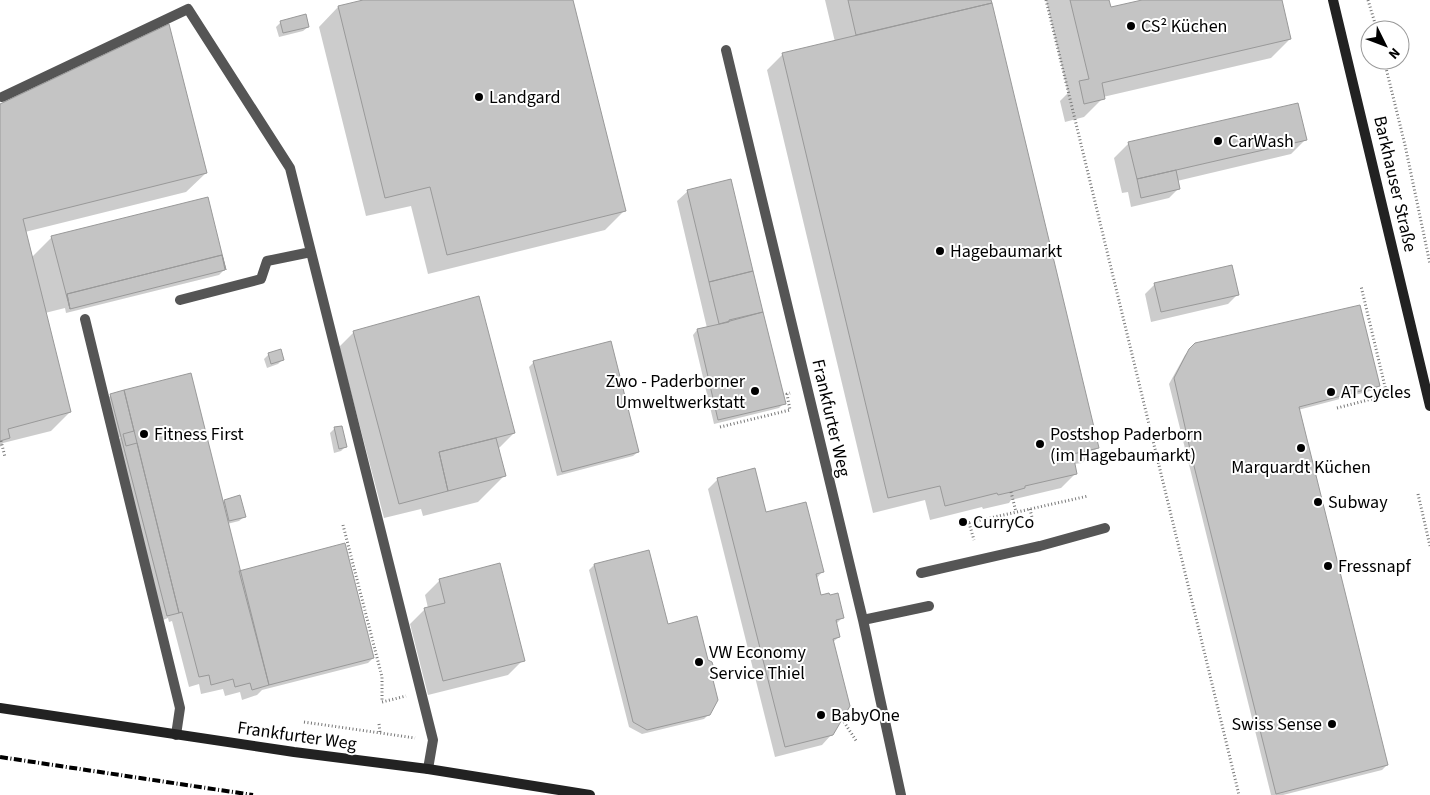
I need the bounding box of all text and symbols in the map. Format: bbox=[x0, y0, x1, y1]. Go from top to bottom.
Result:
place label: CS² Küchen bbox=[1141, 14, 1227, 39]
marker: CS² Küchen bbox=[1125, 20, 1137, 32]
north arrow bbox=[1360, 20, 1410, 70]
text: N bbox=[1383, 43, 1404, 63]
place label: Landgard bbox=[489, 85, 561, 110]
marker: Landgard bbox=[473, 91, 485, 103]
street label: Barkhauser Straße bbox=[1367, 113, 1423, 255]
place label: CarWash bbox=[1228, 129, 1294, 154]
marker: CarWash bbox=[1212, 135, 1224, 147]
place label: Hagebaumarkt bbox=[950, 239, 1062, 264]
marker: Hagebaumarkt bbox=[934, 245, 946, 257]
street label: Frankfurter Weg bbox=[805, 357, 857, 479]
place label: Zwo - Paderborner Umweltwerkstatt bbox=[606, 369, 746, 415]
place label: AT Cycles bbox=[1341, 380, 1411, 405]
marker: Zwo - Paderborner Umweltwerkstatt bbox=[749, 385, 761, 397]
marker: AT Cycles bbox=[1325, 386, 1337, 398]
place label: Fitness First bbox=[154, 422, 244, 447]
place label: Postshop Paderborn (im Hagebaumarkt) bbox=[1050, 422, 1203, 468]
marker: Fitness First bbox=[138, 428, 150, 440]
marker: Postshop Paderborn (im Hagebaumarkt) bbox=[1034, 438, 1046, 450]
marker: Marquardt Küchen bbox=[1295, 442, 1307, 454]
place label: Marquardt Küchen bbox=[1231, 455, 1371, 480]
place label: Subway bbox=[1328, 490, 1388, 515]
marker: Subway bbox=[1312, 496, 1324, 508]
place label: CurryCo bbox=[973, 510, 1034, 535]
marker: CurryCo bbox=[957, 516, 969, 528]
place label: Fressnapf bbox=[1338, 554, 1411, 579]
marker: Fressnapf bbox=[1322, 560, 1334, 572]
place label: VW Economy Service Thiel bbox=[709, 640, 806, 686]
marker: VW Economy Service Thiel bbox=[693, 656, 705, 668]
place label: BabyOne bbox=[831, 703, 900, 728]
marker: BabyOne bbox=[815, 709, 827, 721]
place label: Swiss Sense bbox=[1231, 712, 1322, 737]
street label: Frankfurter Weg bbox=[236, 715, 358, 757]
marker: Swiss Sense bbox=[1326, 718, 1338, 730]

